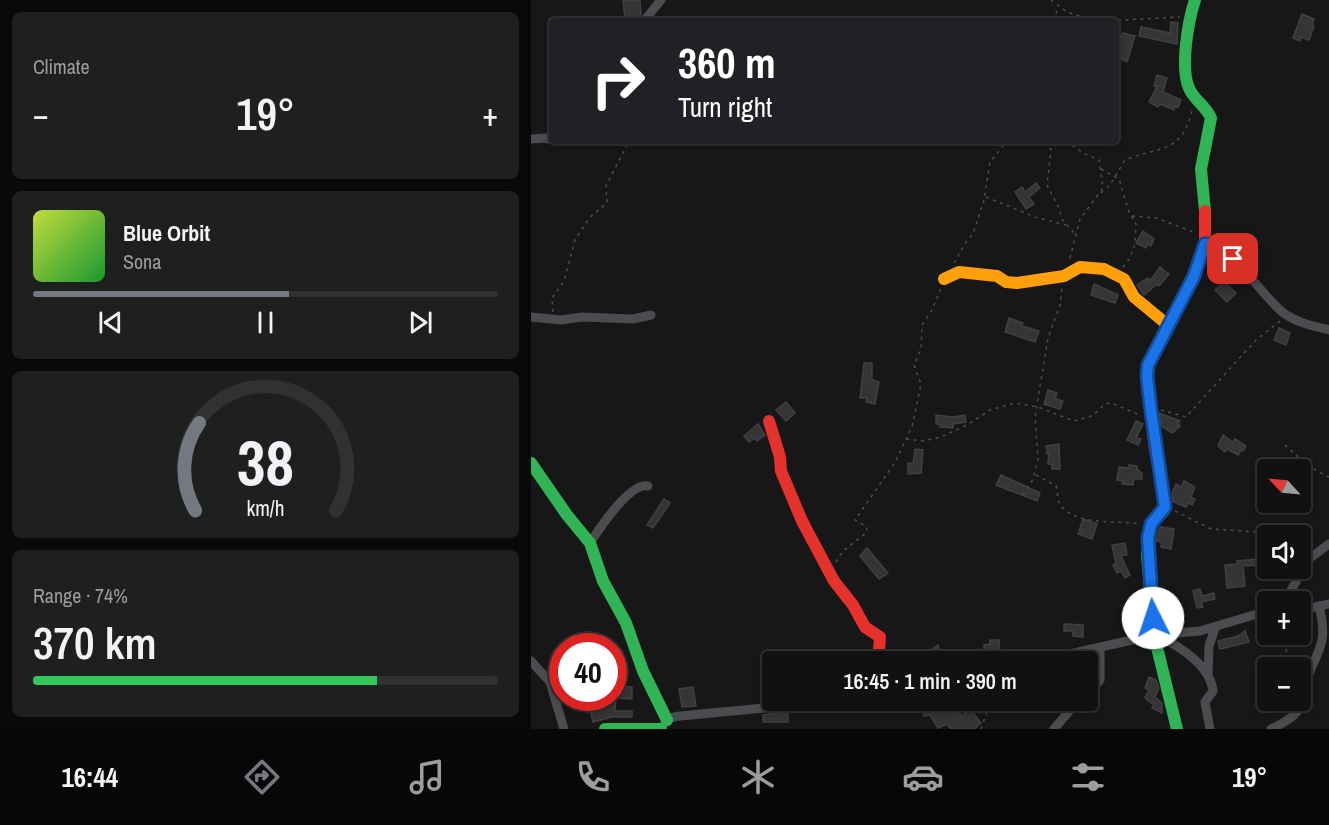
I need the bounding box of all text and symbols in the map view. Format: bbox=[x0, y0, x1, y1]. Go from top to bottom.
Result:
text: 360 m bbox=[678, 35, 776, 91]
icon: right bbox=[579, 42, 657, 120]
text: Climate bbox=[33, 53, 90, 80]
text: 19° bbox=[236, 83, 295, 144]
text: Turn right bbox=[678, 89, 772, 125]
text: − bbox=[33, 92, 49, 136]
text: + bbox=[482, 92, 498, 136]
text: Blue Orbit bbox=[123, 218, 210, 248]
pin bbox=[1207, 233, 1258, 284]
icon: arrive bbox=[1216, 242, 1249, 275]
text: Sona bbox=[123, 248, 161, 275]
icon: previous bbox=[94, 306, 127, 339]
icon: pause bbox=[249, 306, 282, 339]
icon: next bbox=[404, 306, 437, 339]
text: 38 bbox=[237, 420, 294, 504]
north arrow bbox=[1257, 459, 1311, 513]
map controls bbox=[1257, 459, 1311, 711]
text: km/h bbox=[246, 495, 285, 524]
button: sound bbox=[1257, 525, 1311, 579]
text: Range · 74% bbox=[33, 582, 128, 609]
position arrow bbox=[1121, 586, 1185, 650]
button: + bbox=[1257, 591, 1311, 645]
text: 370 km bbox=[33, 612, 157, 673]
speed limit sign: 40 bbox=[549, 633, 627, 711]
button: − bbox=[1257, 657, 1311, 711]
text: 16:45 · 1 min · 390 m bbox=[843, 666, 1017, 696]
icon: directions bbox=[241, 756, 283, 798]
icon: music bbox=[406, 756, 448, 798]
icon: phone bbox=[572, 756, 614, 798]
icon: climate bbox=[737, 756, 779, 798]
icon: car bbox=[902, 756, 944, 798]
icon: filters bbox=[1067, 756, 1109, 798]
text: 16:44 bbox=[62, 759, 118, 795]
text: 19° bbox=[1232, 759, 1267, 795]

